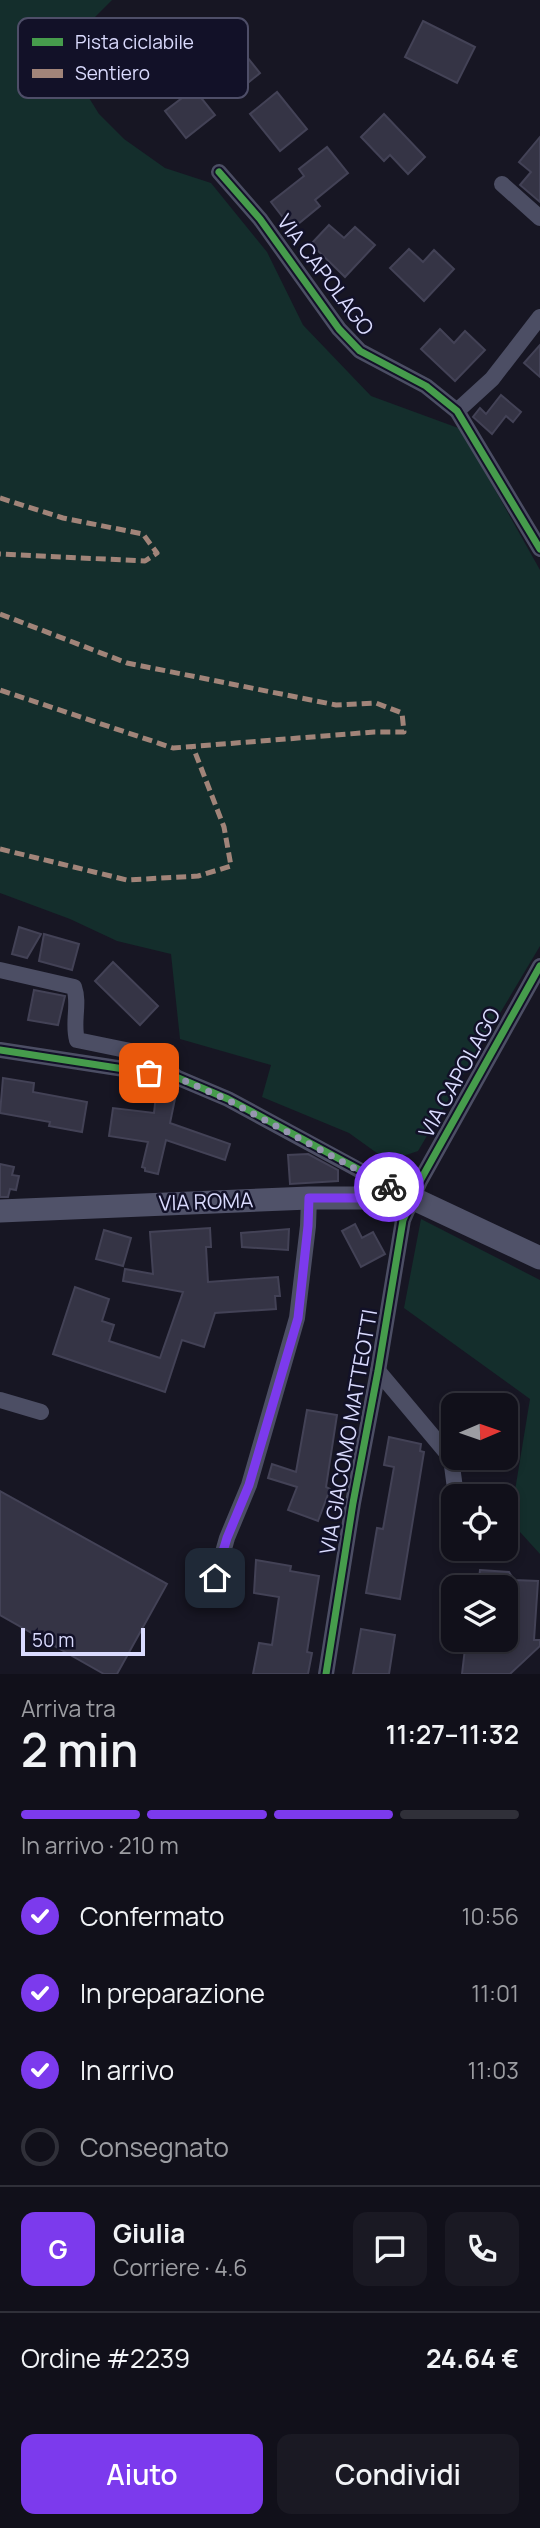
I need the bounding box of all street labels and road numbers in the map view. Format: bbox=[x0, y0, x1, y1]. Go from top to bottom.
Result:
street label: VIA CAPOLAGO bbox=[271, 208, 380, 341]
street label: VIA CAPOLAGO bbox=[412, 1003, 506, 1142]
street label: VIA ROMA bbox=[158, 1185, 254, 1217]
street label: VIA GIACOMO MATTEOTTI bbox=[313, 1307, 383, 1557]

